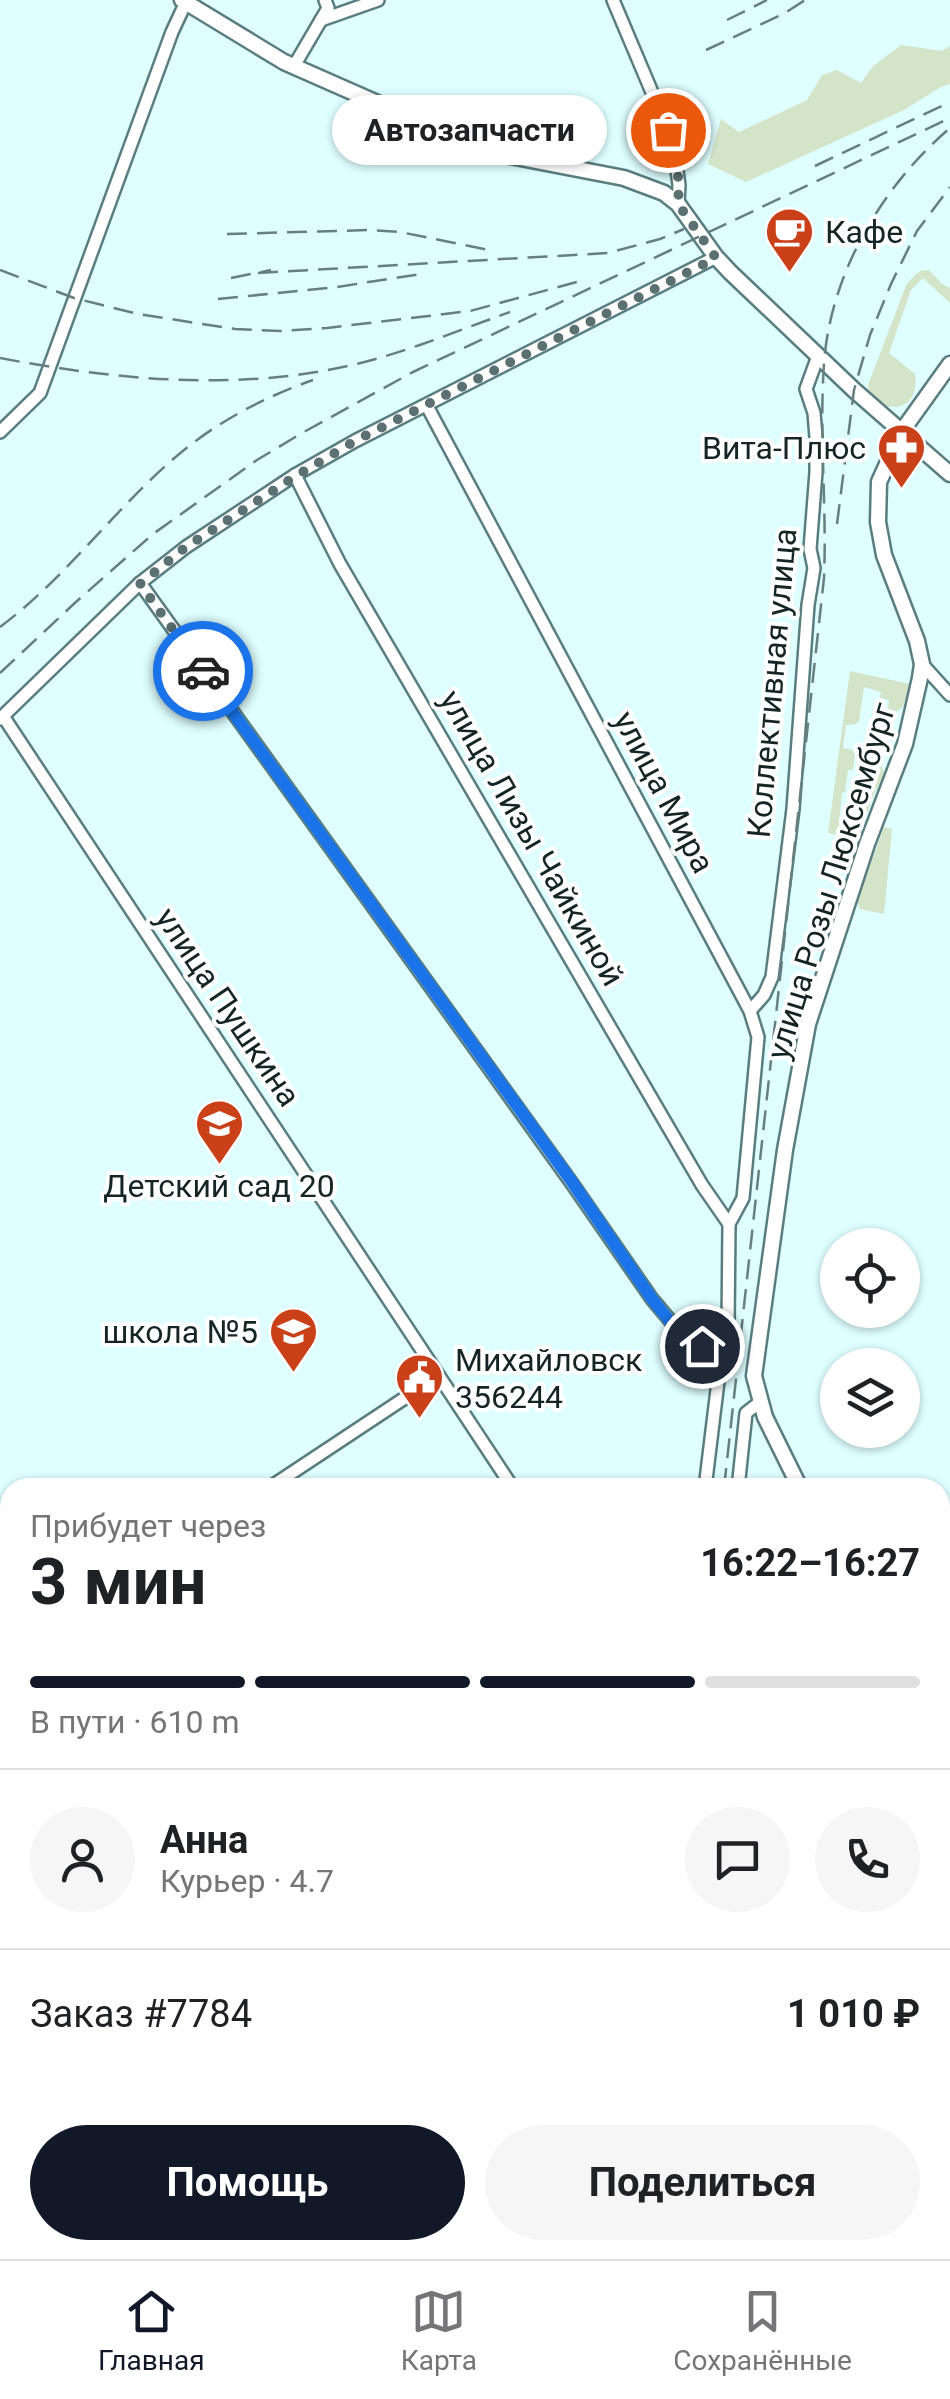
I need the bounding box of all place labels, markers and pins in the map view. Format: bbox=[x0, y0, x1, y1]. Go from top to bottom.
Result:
pin bbox=[626, 88, 711, 173]
callout: Автозапчасти bbox=[333, 95, 608, 165]
cafe icon: Кафе bbox=[764, 206, 816, 274]
place label: Кафе bbox=[825, 213, 903, 251]
pharmacy icon: Вита-Плюс bbox=[875, 422, 927, 490]
place label: Вита-Плюс bbox=[702, 429, 866, 467]
school or university icon: Детский сад 20 bbox=[193, 1098, 245, 1166]
place label: Детский сад 20 bbox=[103, 1167, 335, 1205]
pin bbox=[660, 1304, 745, 1389]
school or university icon: школа №5 bbox=[267, 1306, 319, 1374]
place label: школа №5 bbox=[102, 1313, 258, 1351]
place label: Михайловск 356244 bbox=[455, 1341, 642, 1416]
public building icon: Михайловск 356244 bbox=[394, 1352, 446, 1420]

